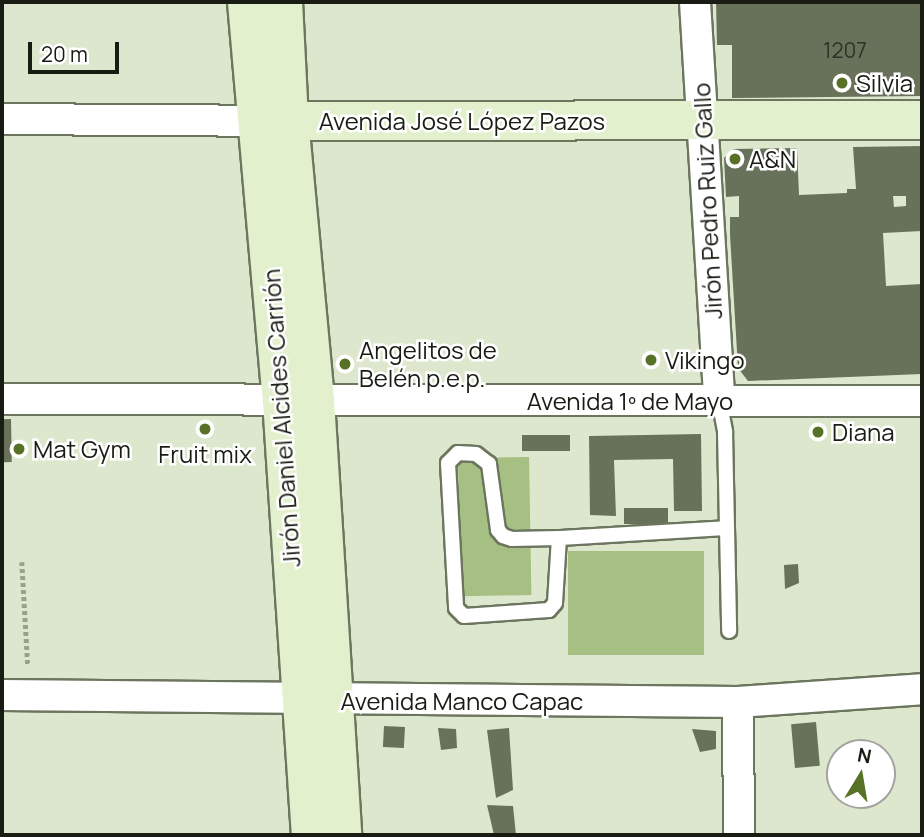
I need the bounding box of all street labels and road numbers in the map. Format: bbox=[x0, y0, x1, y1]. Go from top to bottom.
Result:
street label: Jirón Pedro Ruiz Gallo bbox=[686, 82, 728, 320]
street label: Avenida José López Pazos bbox=[319, 107, 605, 135]
street label: Jirón Daniel Alcides Carrión bbox=[256, 268, 306, 568]
street label: Avenida 1º de Mayo bbox=[527, 387, 733, 415]
street label: Avenida Manco Capac bbox=[341, 687, 583, 715]

